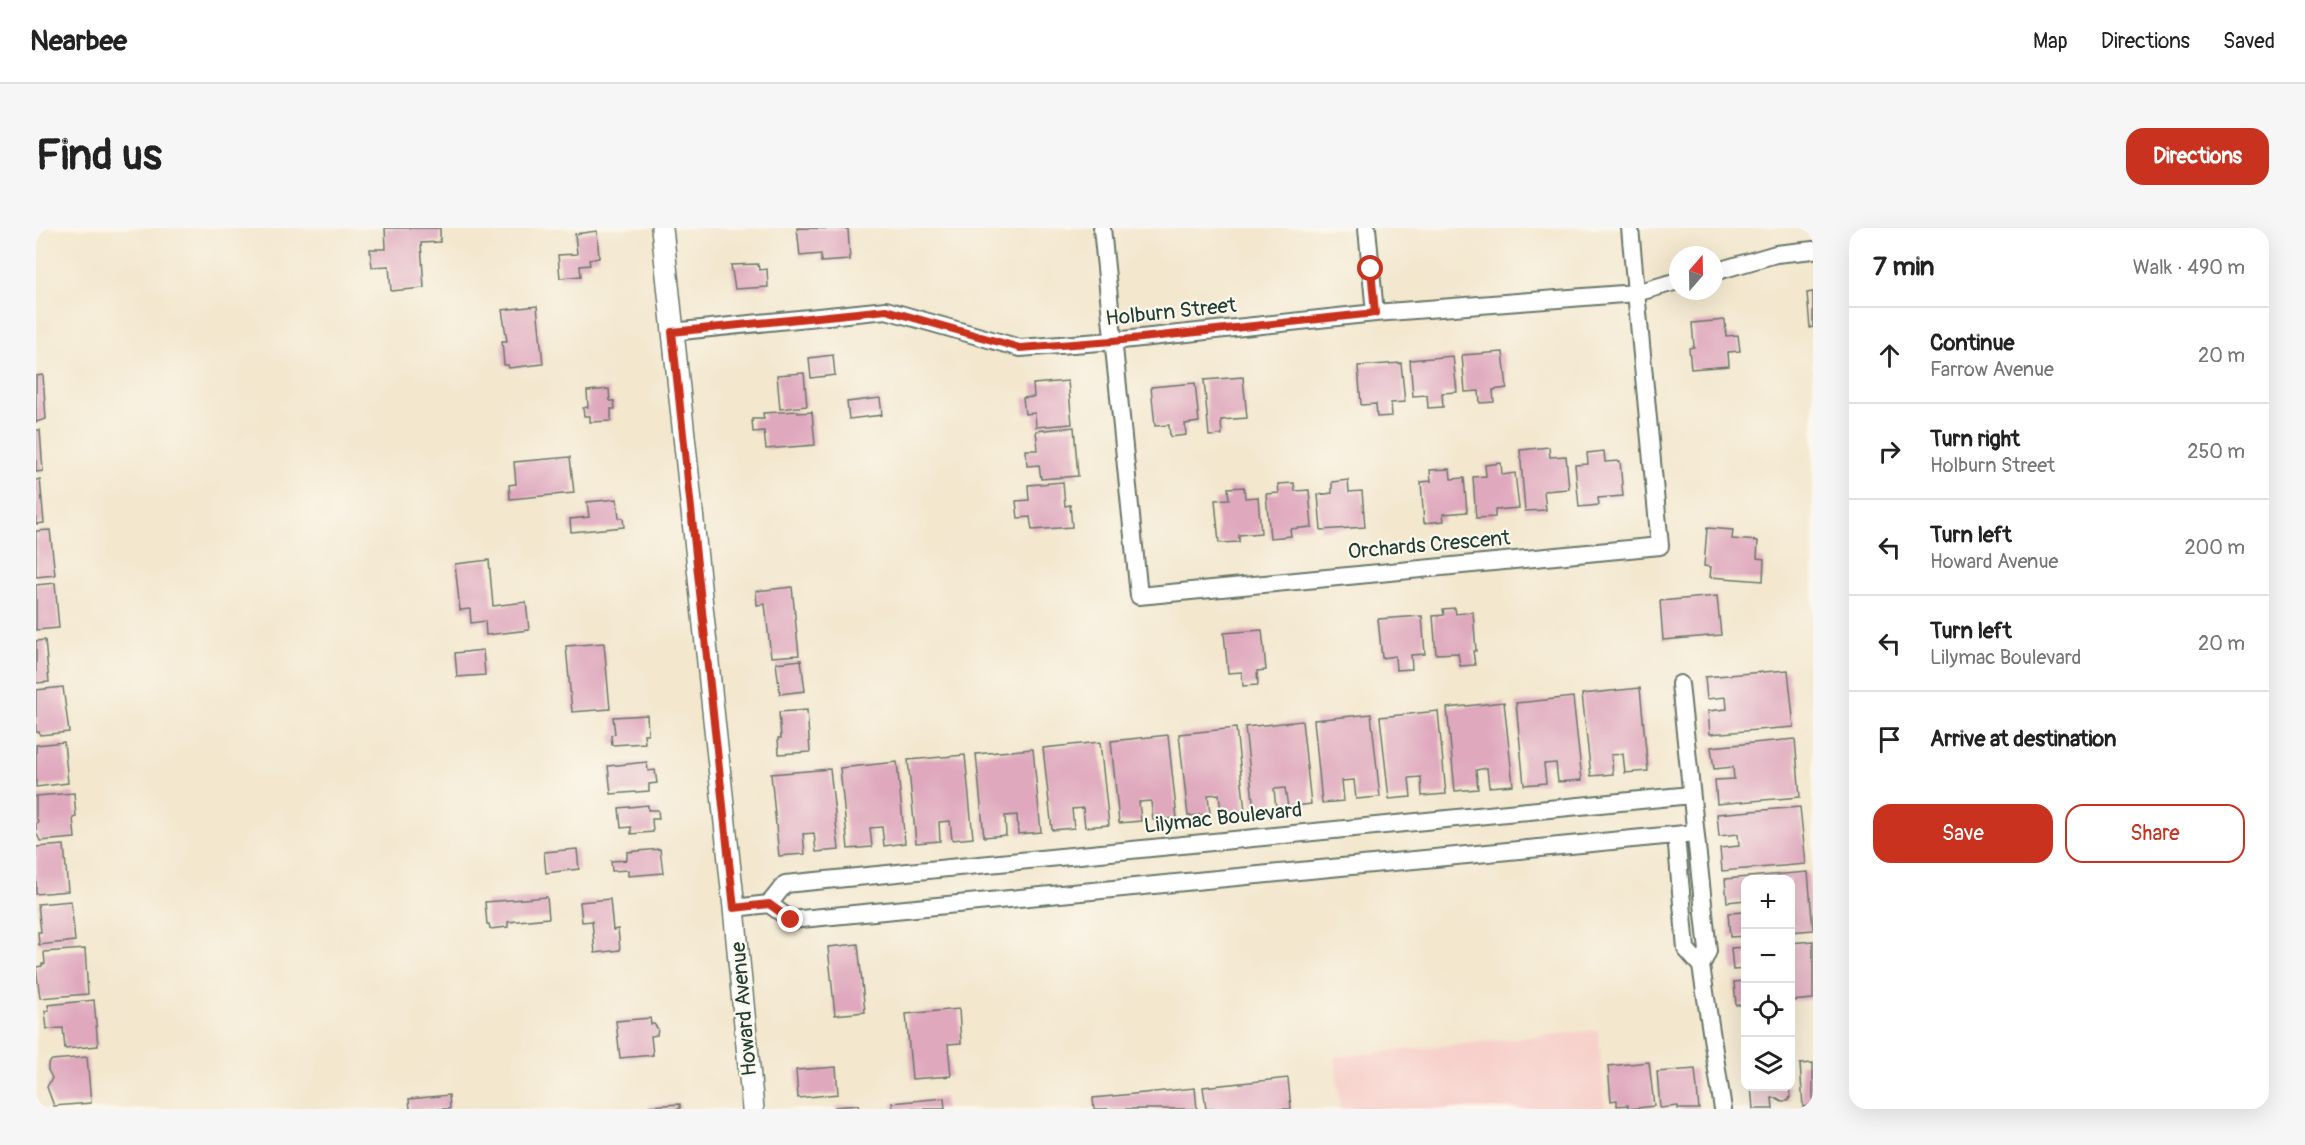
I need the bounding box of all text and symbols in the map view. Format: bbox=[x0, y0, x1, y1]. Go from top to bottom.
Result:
text: Nearbee bbox=[30, 24, 127, 59]
text: Map bbox=[2033, 28, 2068, 55]
text: Directions bbox=[2101, 28, 2190, 55]
text: Saved bbox=[2223, 28, 2275, 55]
button: Directions bbox=[2126, 128, 2269, 185]
text: Find us bbox=[36, 130, 162, 182]
north arrow bbox=[1669, 246, 1723, 300]
text: 7 min bbox=[1873, 251, 1935, 283]
route start bbox=[1357, 255, 1383, 281]
text: Walk · 490 m bbox=[2133, 255, 2245, 280]
street label: Holburn Street bbox=[1104, 292, 1238, 332]
text: Continue bbox=[1930, 329, 2014, 357]
icon: ahead bbox=[1873, 339, 1906, 372]
text: 20 m bbox=[2198, 343, 2245, 368]
text: Farrow Avenue bbox=[1930, 357, 2054, 382]
text: Turn right bbox=[1930, 425, 2020, 453]
icon: right bbox=[1873, 435, 1906, 468]
text: 250 m bbox=[2187, 439, 2245, 464]
text: Holburn Street bbox=[1930, 453, 2055, 478]
text: Turn left bbox=[1930, 521, 2012, 549]
street label: Orchards Crescent bbox=[1347, 524, 1512, 566]
icon: left bbox=[1873, 531, 1906, 564]
text: 200 m bbox=[2184, 535, 2245, 560]
text: Howard Avenue bbox=[1930, 549, 2058, 574]
text: Turn left bbox=[1930, 617, 2012, 645]
icon: left bbox=[1873, 627, 1906, 660]
text: 20 m bbox=[2198, 631, 2245, 656]
text: Lilymac Boulevard bbox=[1930, 645, 2081, 670]
icon: arrive bbox=[1873, 723, 1906, 756]
text: Arrive at destination bbox=[1930, 725, 2116, 753]
street label: Lilymac Boulevard bbox=[1143, 796, 1303, 840]
button: Save bbox=[1873, 804, 2053, 863]
button: Share bbox=[2065, 804, 2245, 863]
map controls bbox=[1741, 875, 1795, 1091]
button: + bbox=[1741, 875, 1795, 929]
route end bbox=[777, 906, 803, 932]
button: − bbox=[1741, 929, 1795, 983]
street label: Howard Avenue bbox=[725, 940, 763, 1077]
button: locate bbox=[1741, 983, 1795, 1037]
button: layers bbox=[1741, 1037, 1795, 1091]

